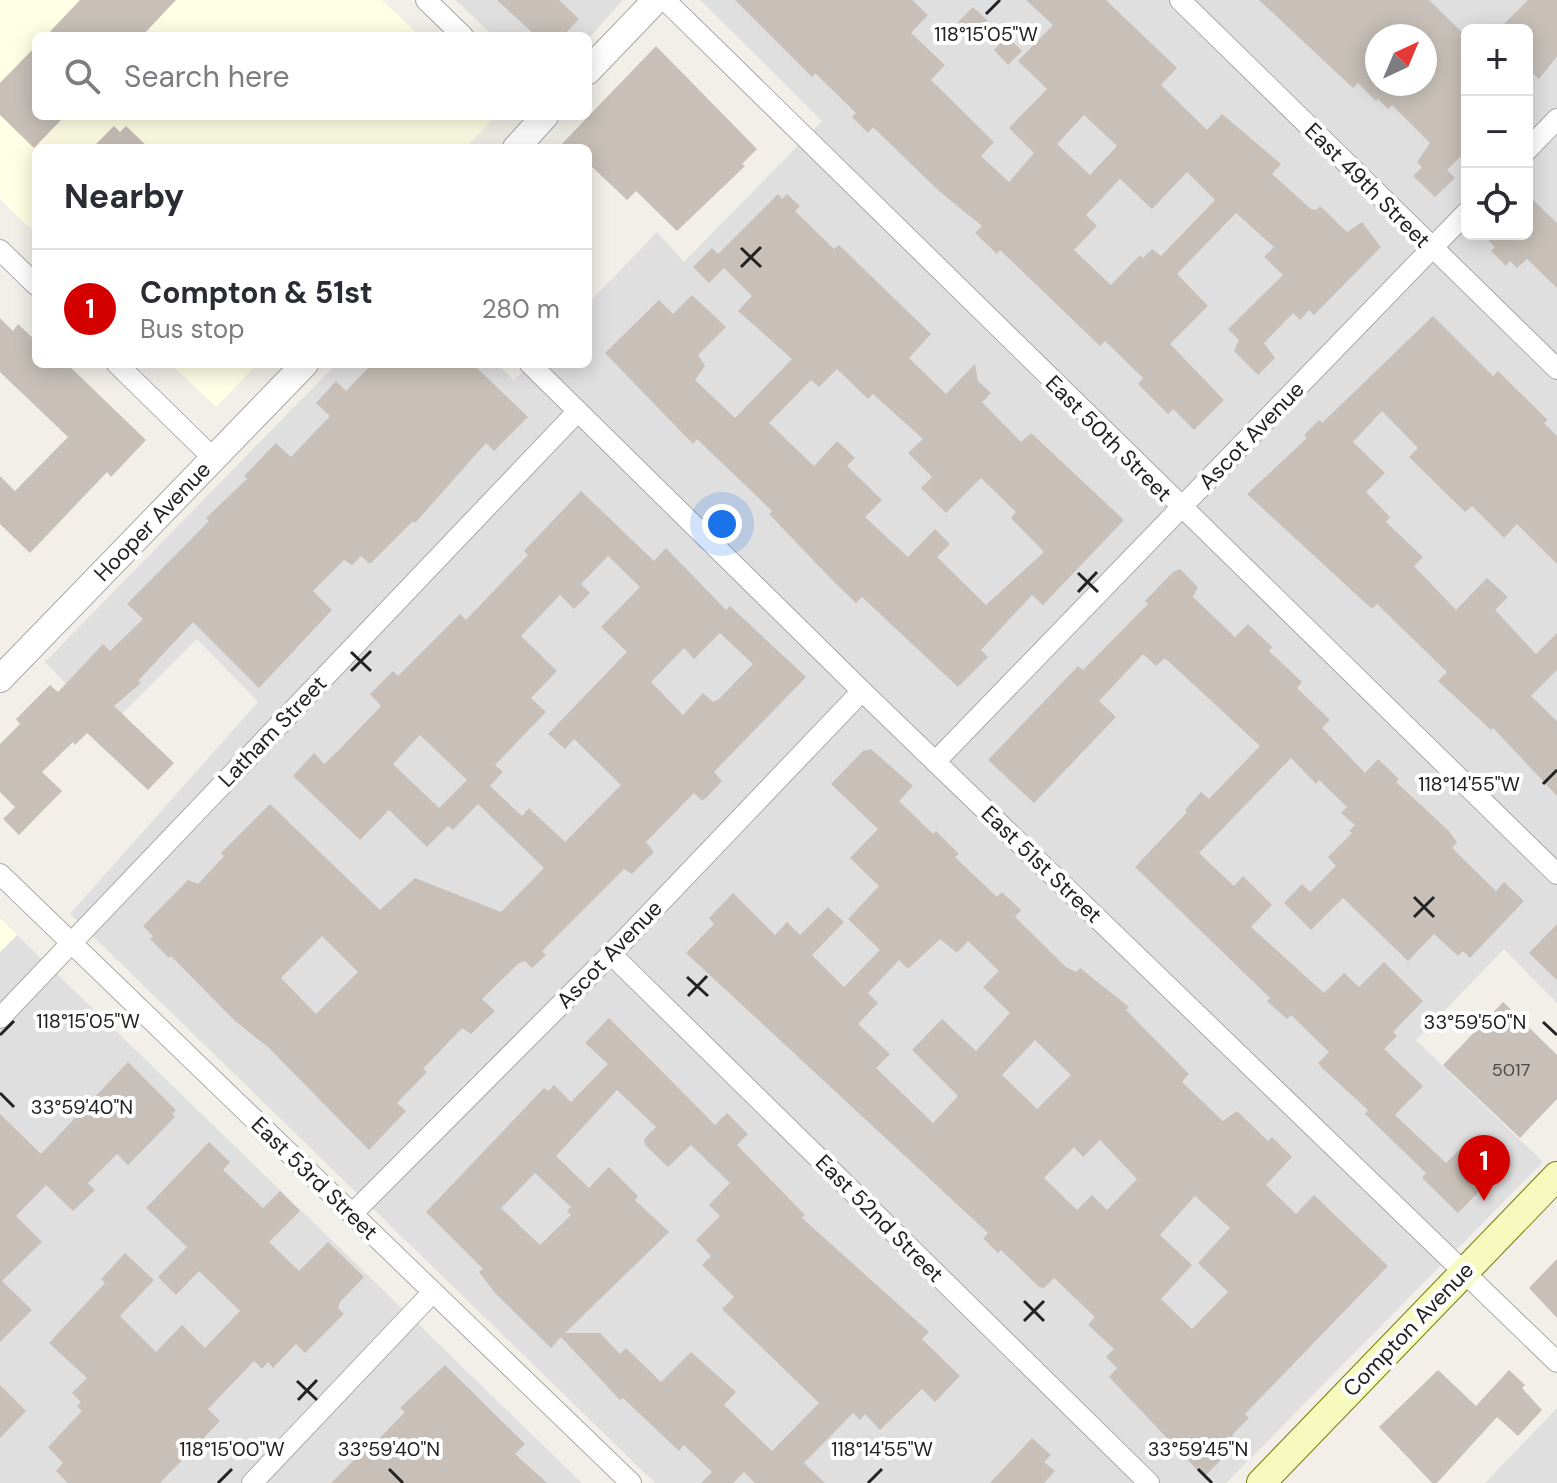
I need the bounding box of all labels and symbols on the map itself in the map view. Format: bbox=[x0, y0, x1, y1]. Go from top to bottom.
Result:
text: 118°15'05"W bbox=[934, 21, 1038, 47]
north arrow bbox=[1365, 24, 1437, 96]
street label: East 49th Street bbox=[1299, 116, 1437, 254]
street label: East 50th Street bbox=[1039, 369, 1178, 508]
street label: Ascot Avenue bbox=[1192, 375, 1310, 496]
street label: Hooper Avenue bbox=[88, 455, 217, 588]
your location bbox=[702, 504, 742, 544]
street label: Latham Street bbox=[212, 669, 333, 793]
text: 118°14'55"W bbox=[1418, 771, 1520, 797]
street label: East 51st Street bbox=[975, 799, 1108, 929]
street label: Ascot Avenue bbox=[550, 894, 668, 1015]
text: 118°15'05"W bbox=[36, 1008, 140, 1034]
text: 33°59'50"N bbox=[1424, 1009, 1526, 1035]
house number: 5017 bbox=[1492, 1058, 1530, 1082]
text: 33°59'40"N bbox=[31, 1094, 133, 1120]
street label: East 53rd Street bbox=[245, 1110, 384, 1246]
pin: 1 bbox=[1458, 1135, 1510, 1201]
street label: East 52nd Street bbox=[809, 1148, 950, 1289]
street label: Compton Avenue bbox=[1337, 1256, 1480, 1403]
text: 118°15'00"W bbox=[179, 1436, 285, 1462]
text: 33°59'40"N bbox=[338, 1436, 440, 1462]
text: 118°14'55"W bbox=[831, 1436, 933, 1462]
text: 33°59'45"N bbox=[1148, 1436, 1248, 1462]

